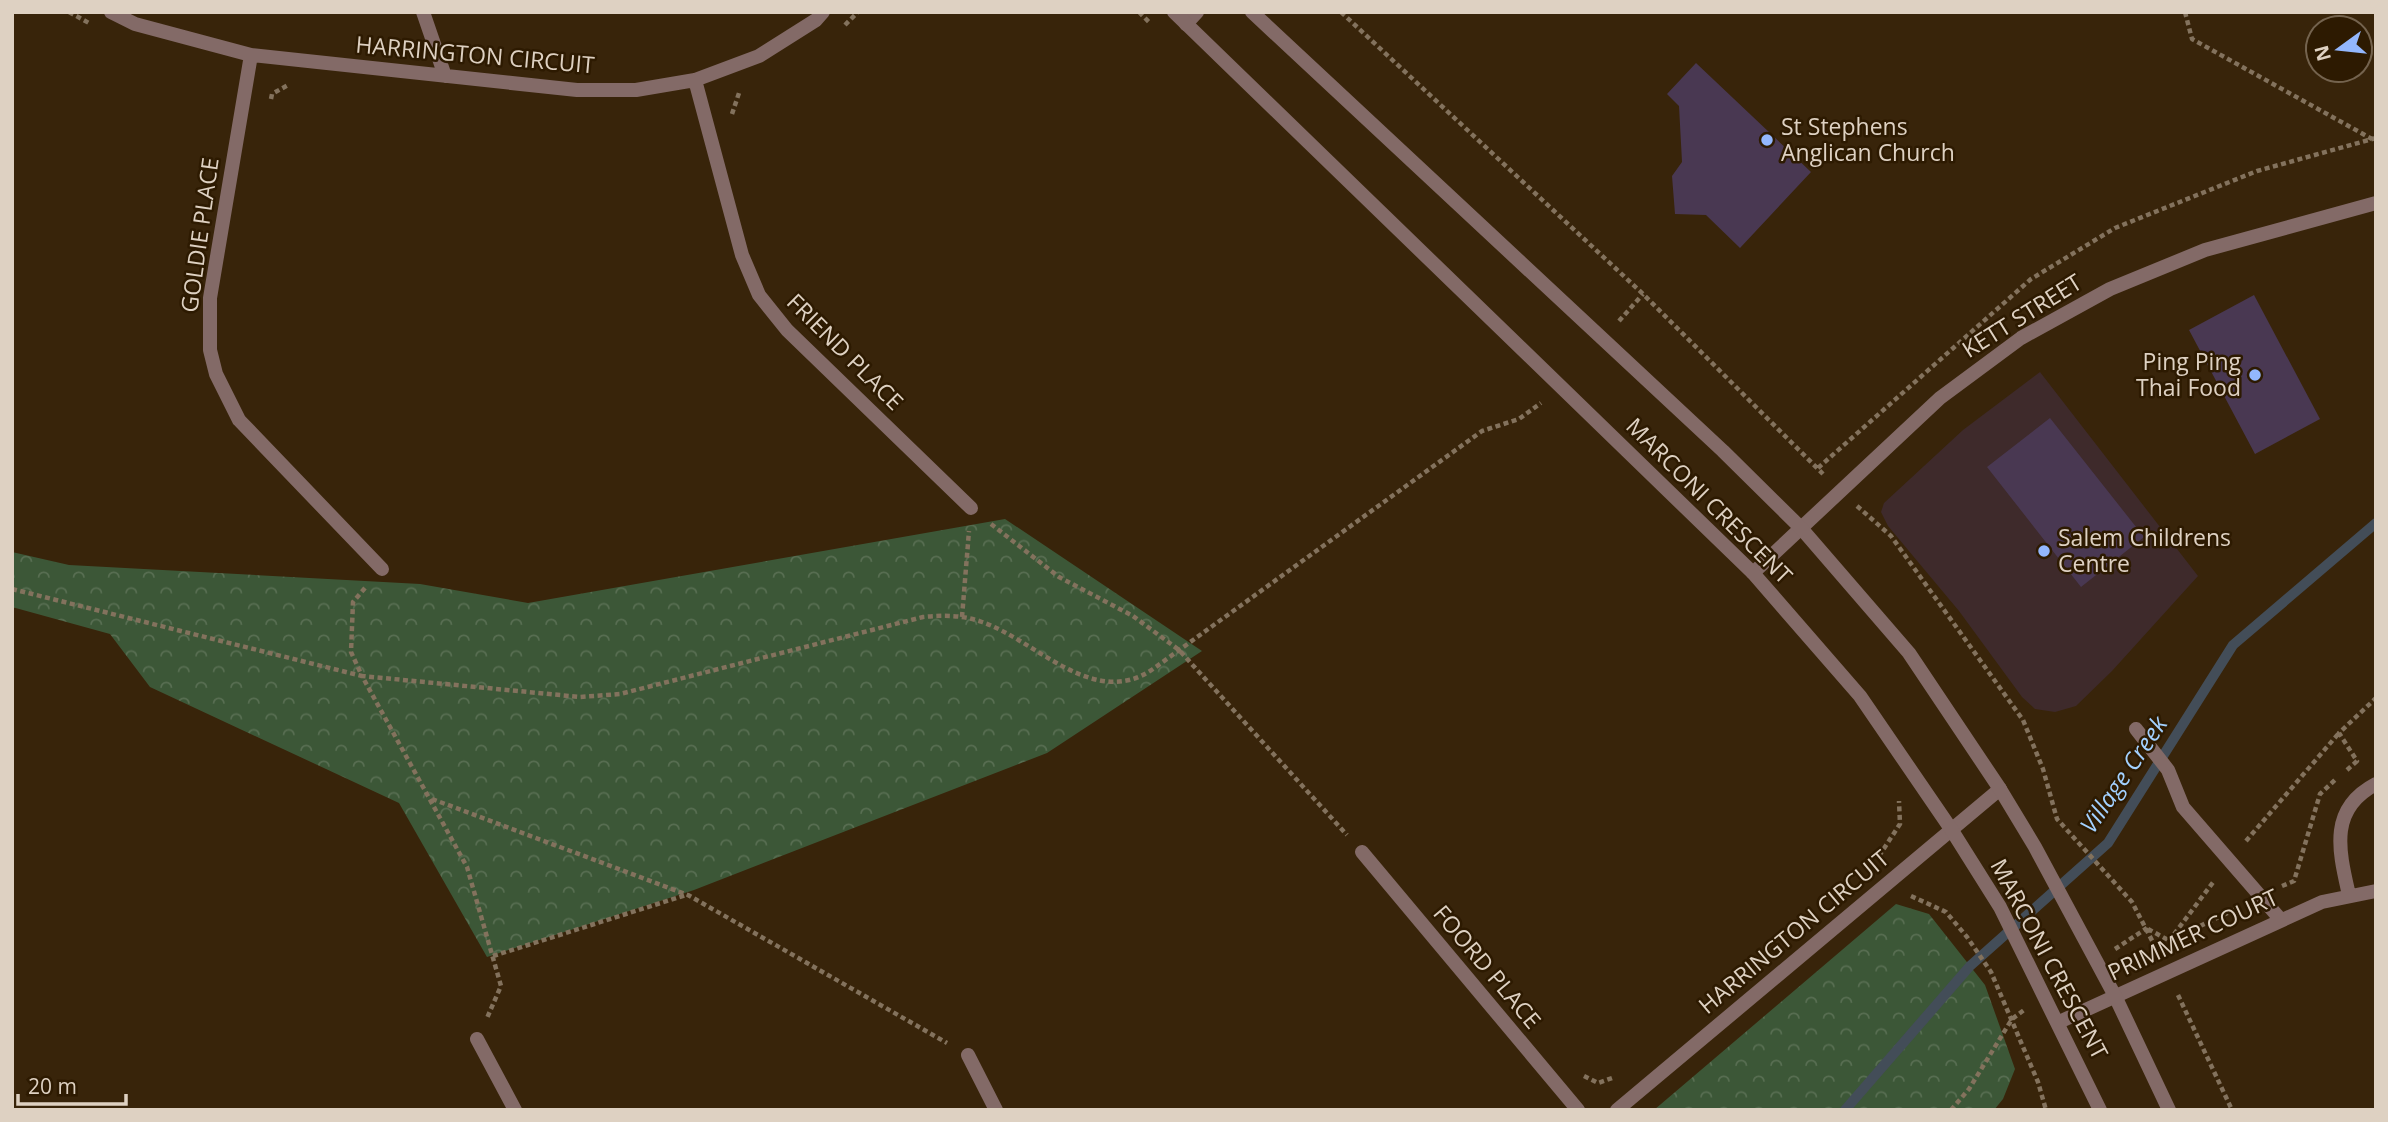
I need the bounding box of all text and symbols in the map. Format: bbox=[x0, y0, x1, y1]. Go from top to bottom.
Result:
north arrow bbox=[2304, 14, 2374, 84]
street label: HARRINGTON CIRCUIT bbox=[354, 28, 596, 80]
text: N bbox=[2308, 43, 2337, 64]
place label: St Stephens Anglican Church bbox=[1781, 110, 1955, 168]
marker: St Stephens Anglican Church bbox=[1759, 132, 1775, 148]
street label: GOLDIE PLACE bbox=[172, 155, 226, 314]
street label: KETT STREET bbox=[1955, 265, 2088, 365]
street label: FRIEND PLACE bbox=[780, 286, 911, 417]
place label: Ping Ping Thai Food bbox=[2136, 345, 2242, 403]
marker: Ping Ping Thai Food bbox=[2247, 367, 2263, 383]
street label: MARCONI CRESCENT bbox=[1620, 410, 1800, 591]
place label: Salem Childrens Centre bbox=[2058, 521, 2231, 579]
marker: Salem Childrens Centre bbox=[2036, 543, 2052, 559]
water label: Village Creek bbox=[2071, 708, 2175, 839]
street label: HARRINGTON CIRCUIT bbox=[1691, 842, 1896, 1021]
street label: MARCONI CRESCENT bbox=[1983, 853, 2116, 1065]
street label: PRIMMER COURT bbox=[2102, 880, 2283, 988]
street label: FOORD PLACE bbox=[1427, 898, 1549, 1035]
scale bar bbox=[18, 1062, 126, 1106]
text: 20 m bbox=[28, 1072, 77, 1100]

